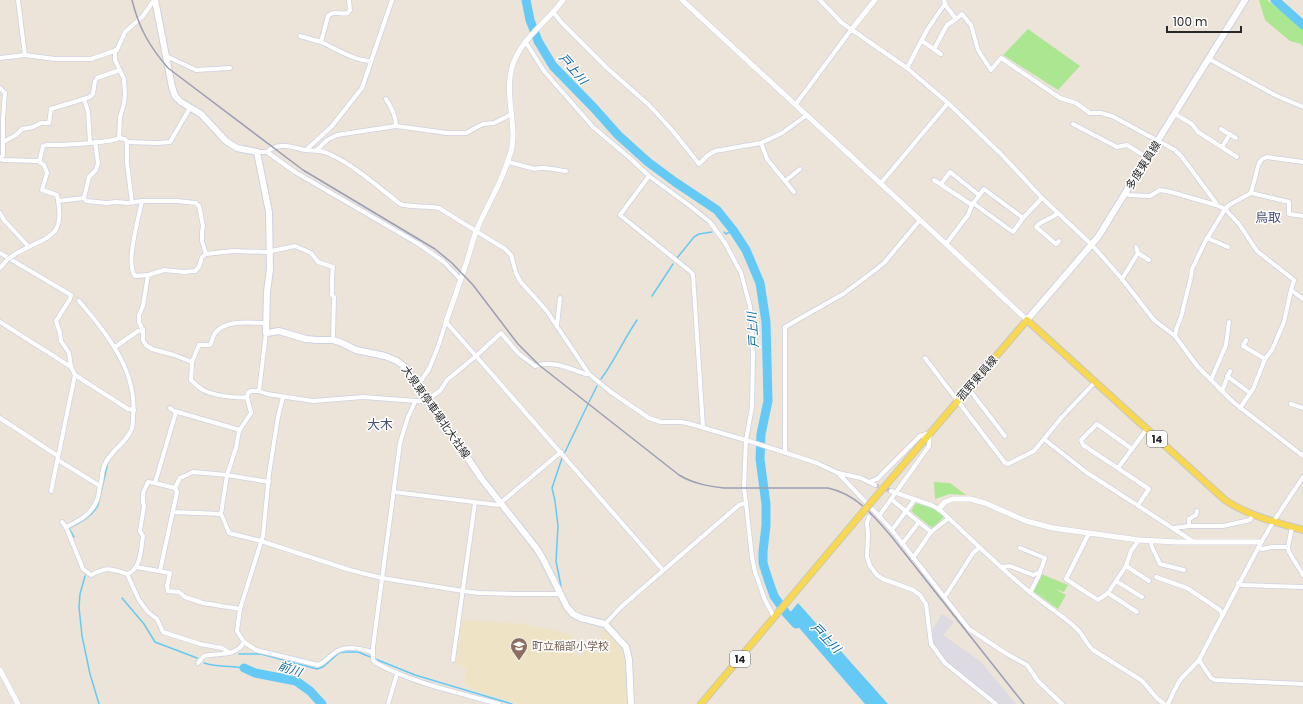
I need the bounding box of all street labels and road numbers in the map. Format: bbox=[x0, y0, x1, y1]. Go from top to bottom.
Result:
street label: 多度東員線 bbox=[1122, 137, 1164, 193]
street label: 菰野東員線 bbox=[953, 352, 1001, 404]
street label: 大泉東停車場北大社線 bbox=[398, 362, 474, 462]
road number: 14 bbox=[1147, 431, 1167, 447]
road number: 14 bbox=[730, 651, 750, 667]

